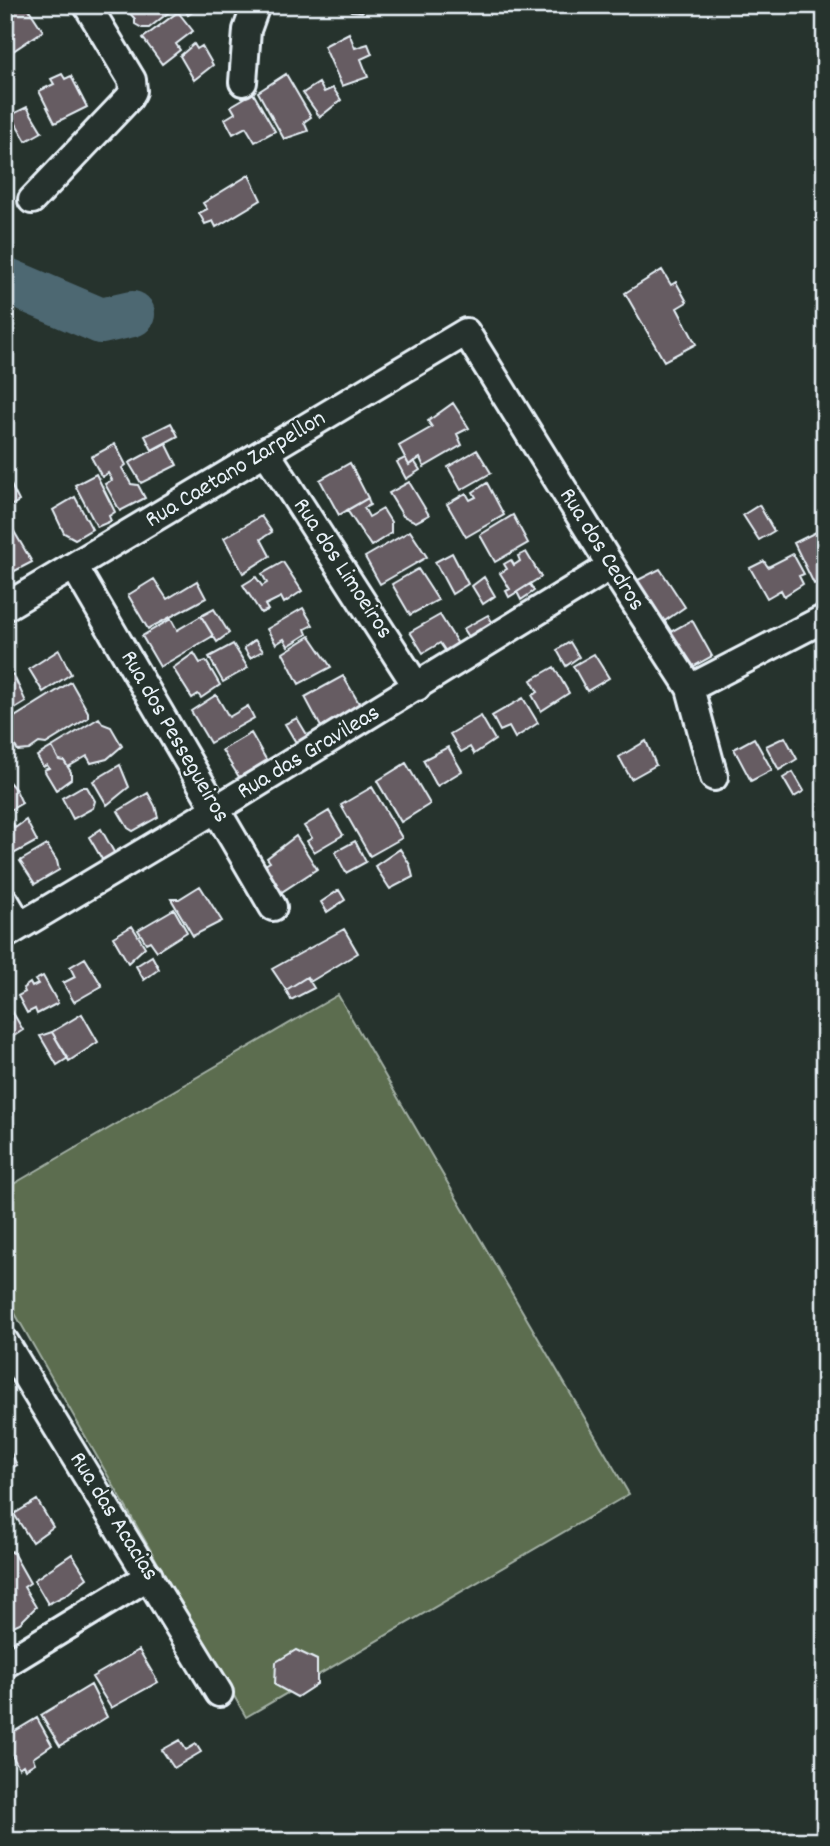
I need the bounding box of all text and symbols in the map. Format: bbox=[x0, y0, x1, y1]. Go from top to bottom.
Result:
street label: Rua Caetano Zarpellon bbox=[139, 403, 333, 537]
street label: Rua dos Cedros bbox=[550, 482, 652, 618]
street label: Rua dos Limoeiros bbox=[284, 492, 400, 646]
street label: Rua dos Pessegueiros bbox=[111, 644, 237, 830]
street label: Rua das Gravileas bbox=[231, 697, 387, 809]
street label: Rua das Acacias bbox=[60, 1446, 166, 1588]

